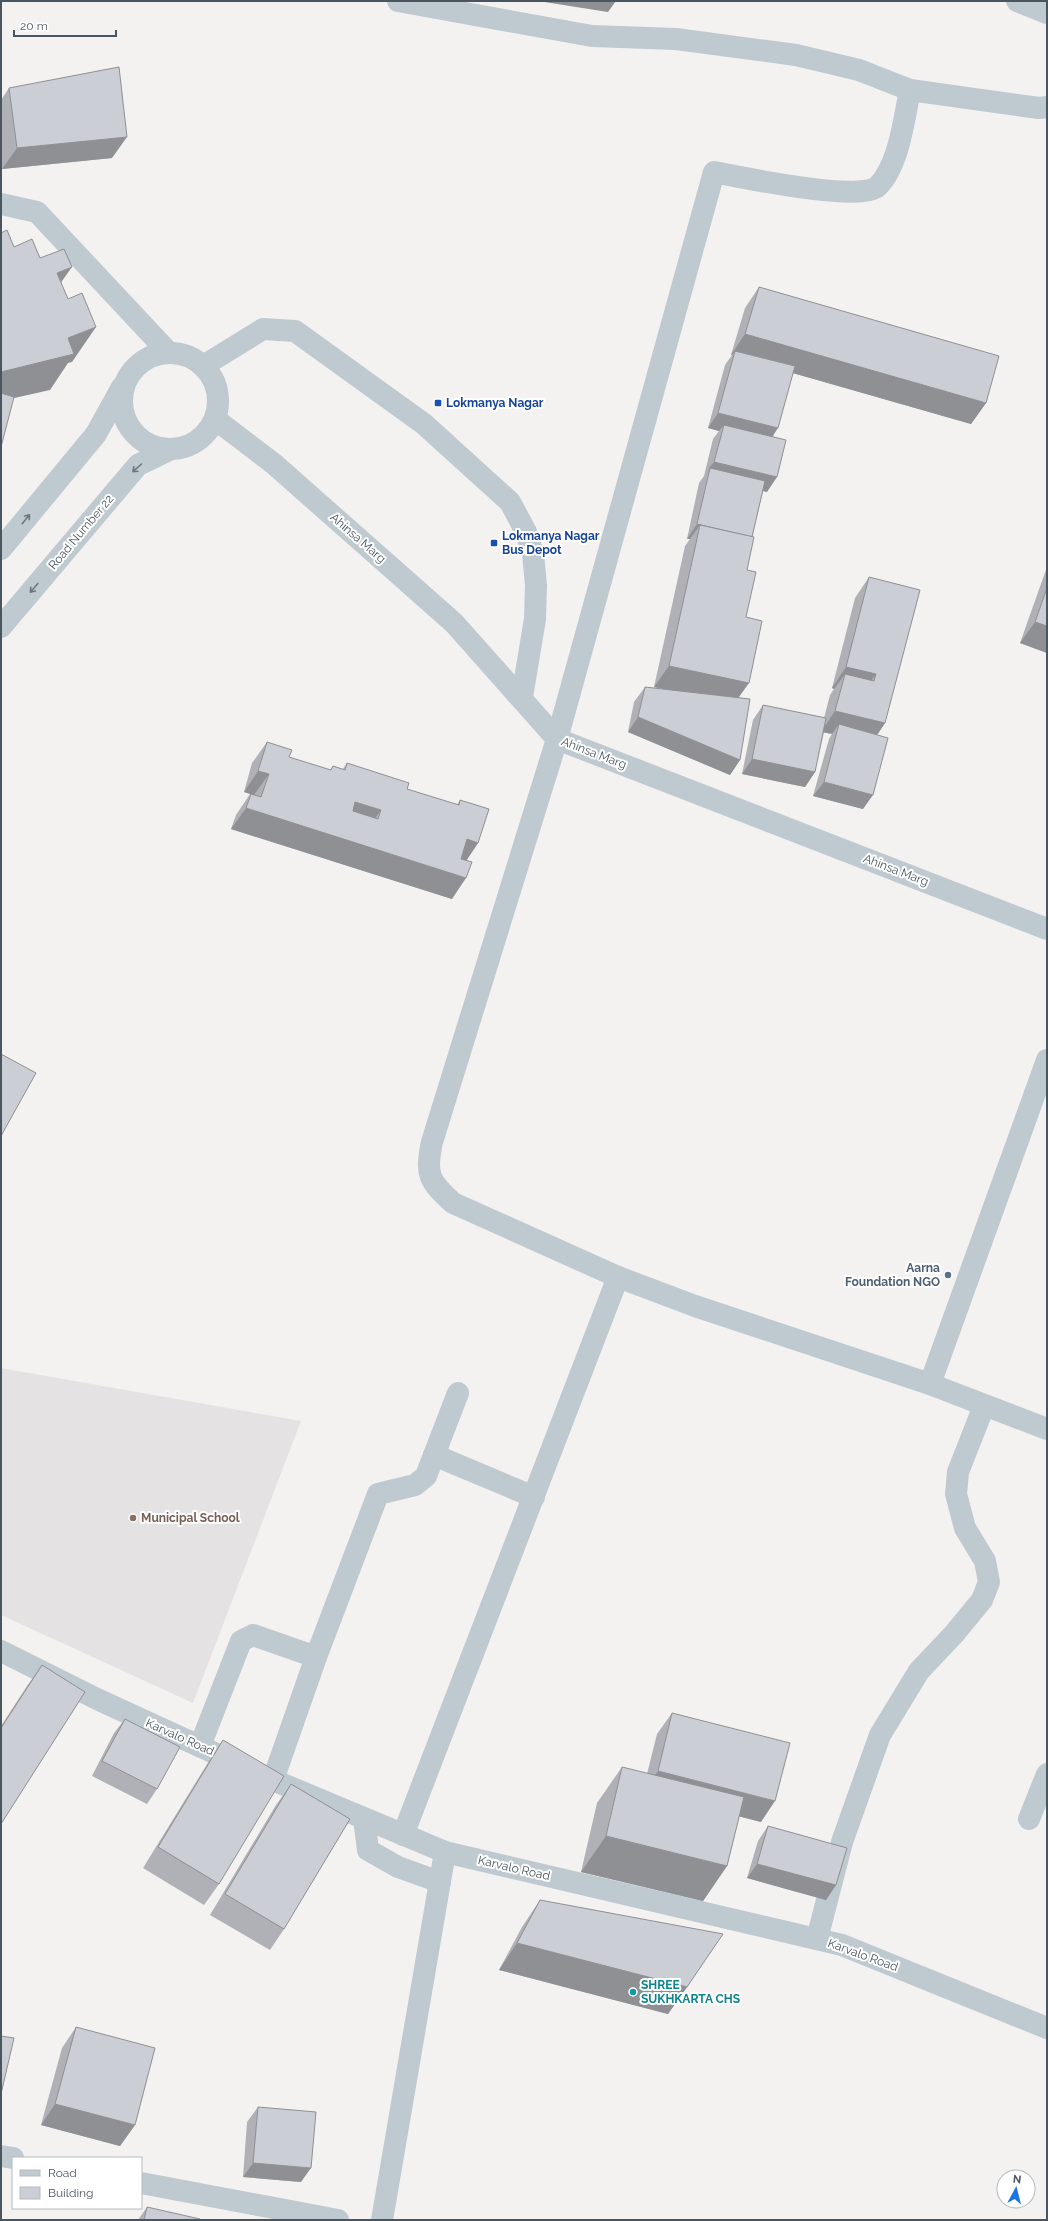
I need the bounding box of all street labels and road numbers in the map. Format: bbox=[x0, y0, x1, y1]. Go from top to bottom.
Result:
street label: Road Number 22 bbox=[46, 492, 116, 572]
street label: Ahinsa Marg bbox=[328, 510, 388, 566]
street label: Ahinsa Marg bbox=[559, 734, 629, 772]
street label: Ahinsa Marg bbox=[861, 851, 931, 889]
street label: Karvalo Road bbox=[144, 1716, 216, 1758]
street label: Karvalo Road bbox=[477, 1853, 551, 1883]
street label: Karvalo Road bbox=[826, 1936, 900, 1974]

